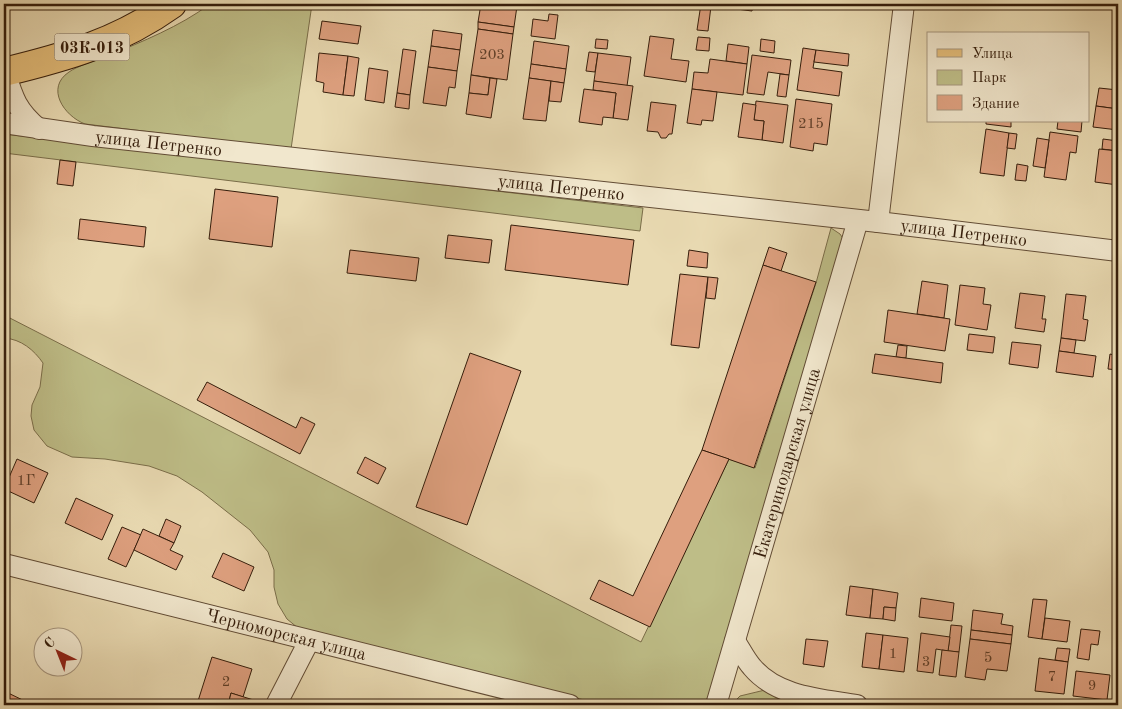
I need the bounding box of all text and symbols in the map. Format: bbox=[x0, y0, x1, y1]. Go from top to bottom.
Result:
legend bbox=[927, 32, 1090, 122]
road number: 03К-013 bbox=[54, 34, 130, 61]
text: Улица bbox=[972, 47, 1013, 62]
house number: 203 bbox=[479, 48, 505, 63]
text: Парк bbox=[972, 71, 1007, 86]
text: Здание bbox=[972, 97, 1019, 112]
house number: 215 bbox=[798, 117, 824, 132]
street label: улица Петренко bbox=[94, 128, 223, 160]
street label: улица Петренко bbox=[497, 172, 626, 204]
street label: улица Петренко bbox=[899, 217, 1028, 250]
street label: Екатеринодарская улица bbox=[751, 366, 824, 561]
house number: 1Г bbox=[17, 474, 35, 489]
street label: Черноморская улица bbox=[204, 607, 368, 664]
north arrow bbox=[32, 626, 82, 676]
text: С bbox=[42, 635, 58, 651]
house number: 1 bbox=[889, 647, 897, 662]
house number: 5 bbox=[984, 651, 992, 666]
house number: 3 bbox=[922, 655, 930, 670]
house number: 7 bbox=[1048, 670, 1056, 685]
house number: 2 bbox=[222, 675, 230, 690]
house number: 9 bbox=[1088, 679, 1096, 694]

